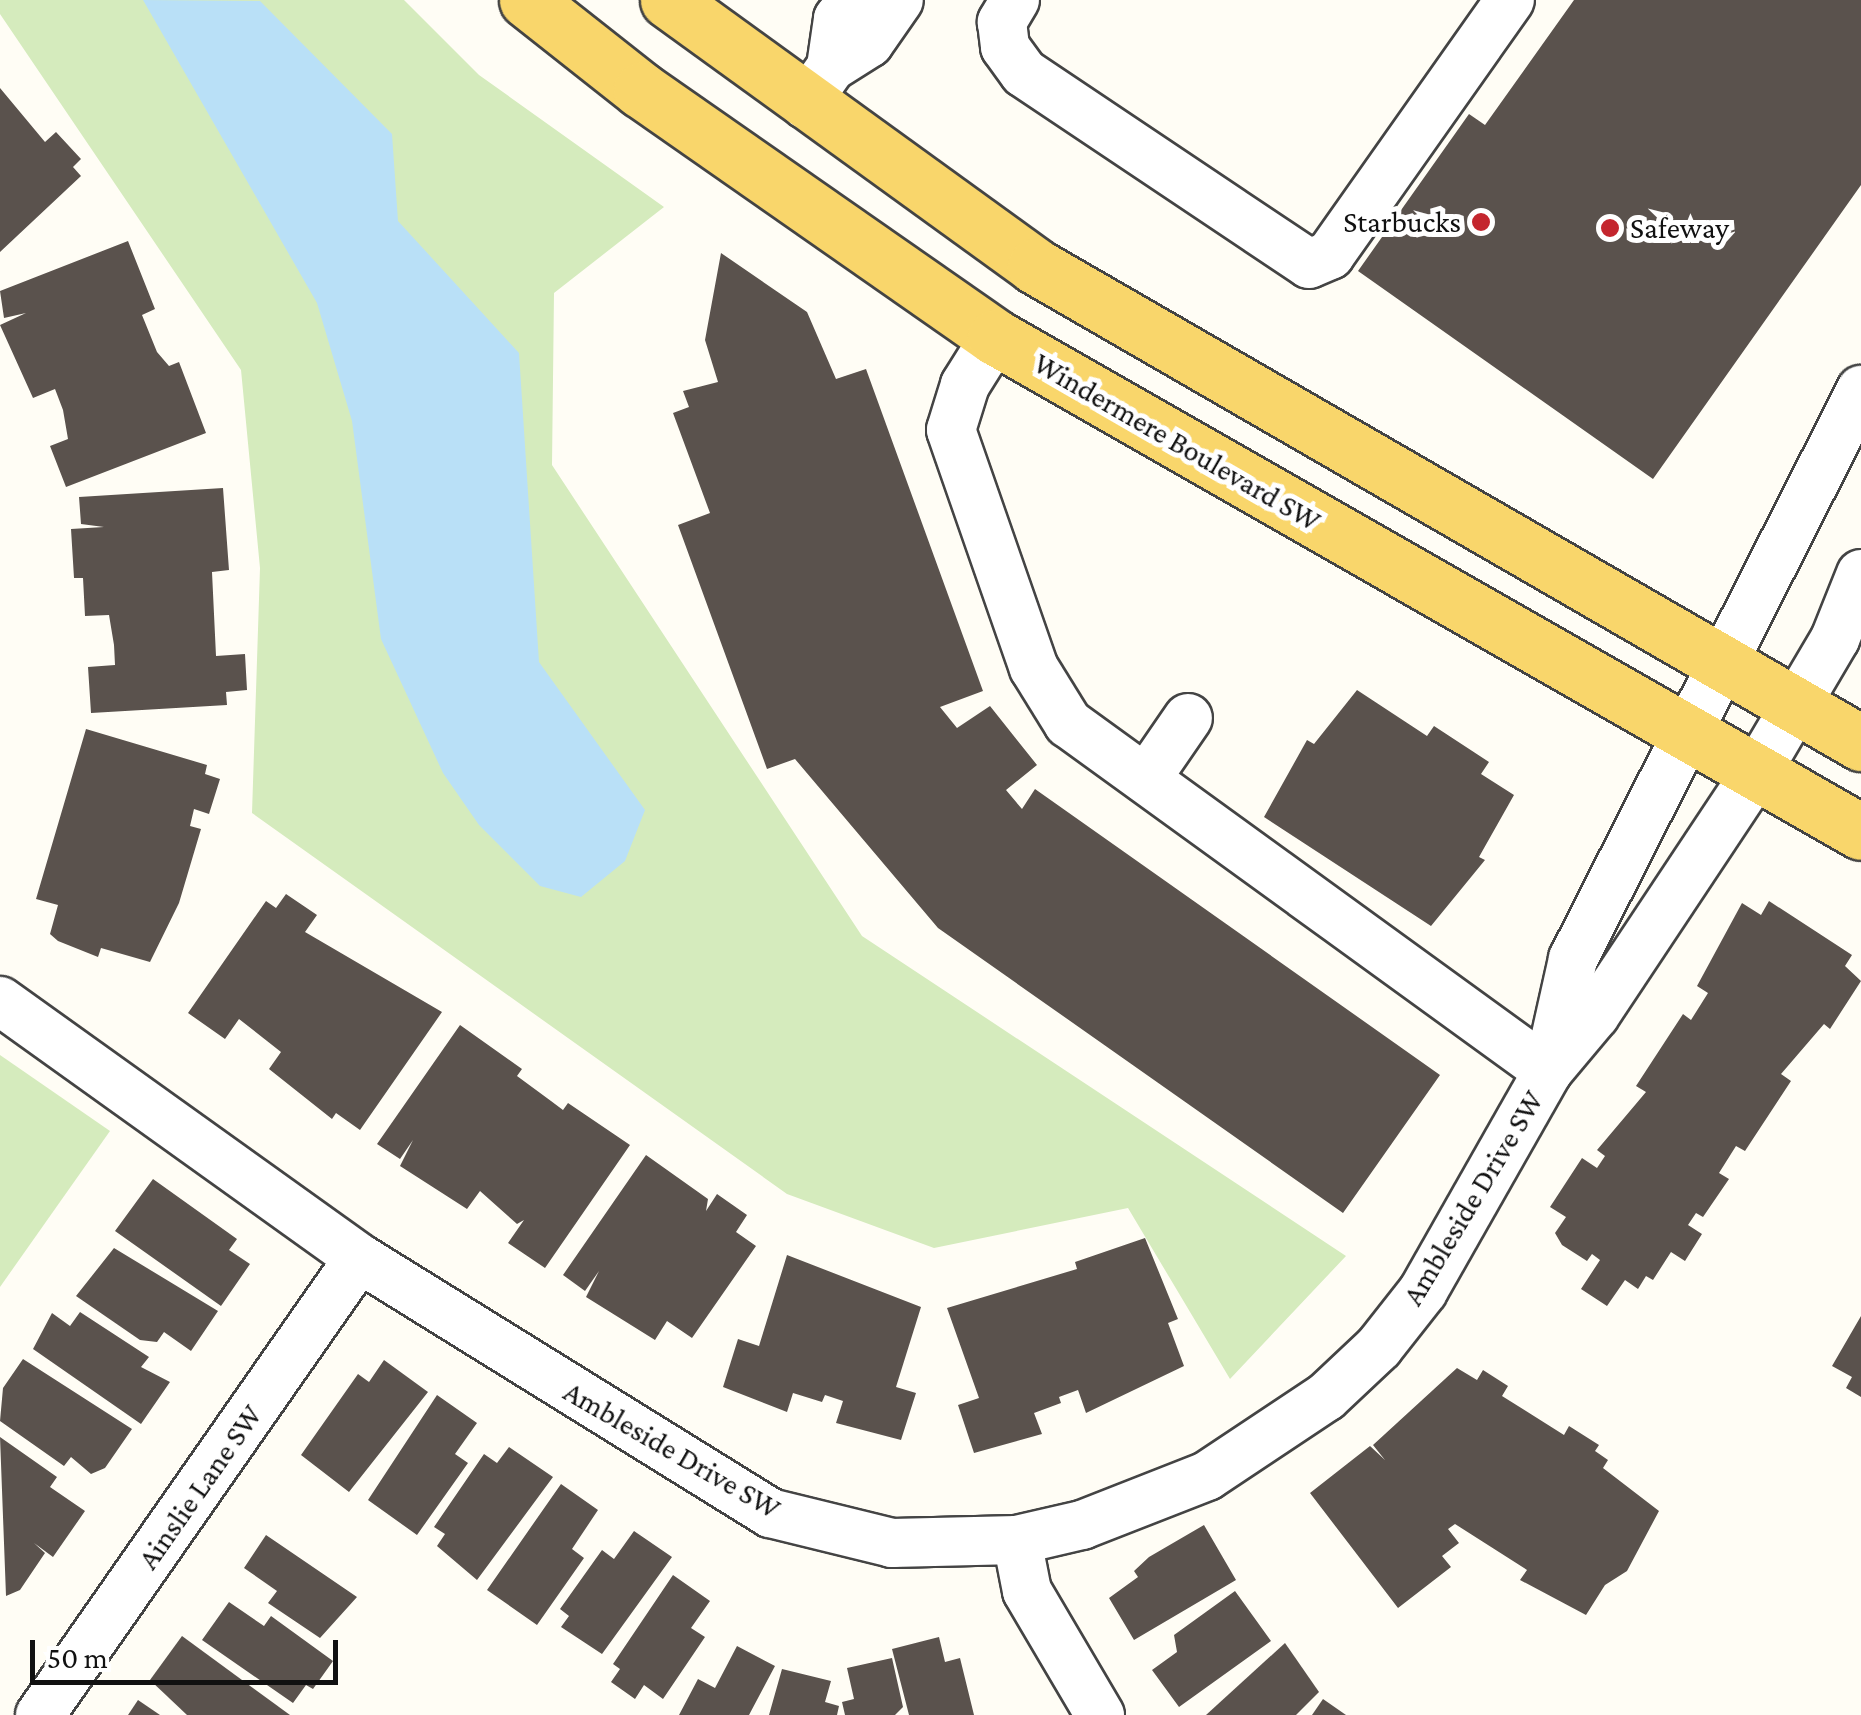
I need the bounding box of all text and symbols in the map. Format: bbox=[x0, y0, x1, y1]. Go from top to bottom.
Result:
place label: Starbucks bbox=[1343, 204, 1461, 240]
place label: Safeway bbox=[1630, 210, 1729, 246]
marker: Starbucks bbox=[1470, 211, 1492, 233]
marker: Safeway bbox=[1599, 217, 1621, 239]
street label: Windermere Boulevard SW bbox=[1027, 345, 1327, 539]
street label: Ambleside Drive SW bbox=[1395, 1084, 1551, 1312]
street label: Ambleside Drive SW bbox=[557, 1373, 787, 1527]
street label: Ainslie Lane SW bbox=[130, 1398, 270, 1576]
scale bar bbox=[35, 1620, 342, 1682]
text: 50 m bbox=[47, 1641, 108, 1674]

